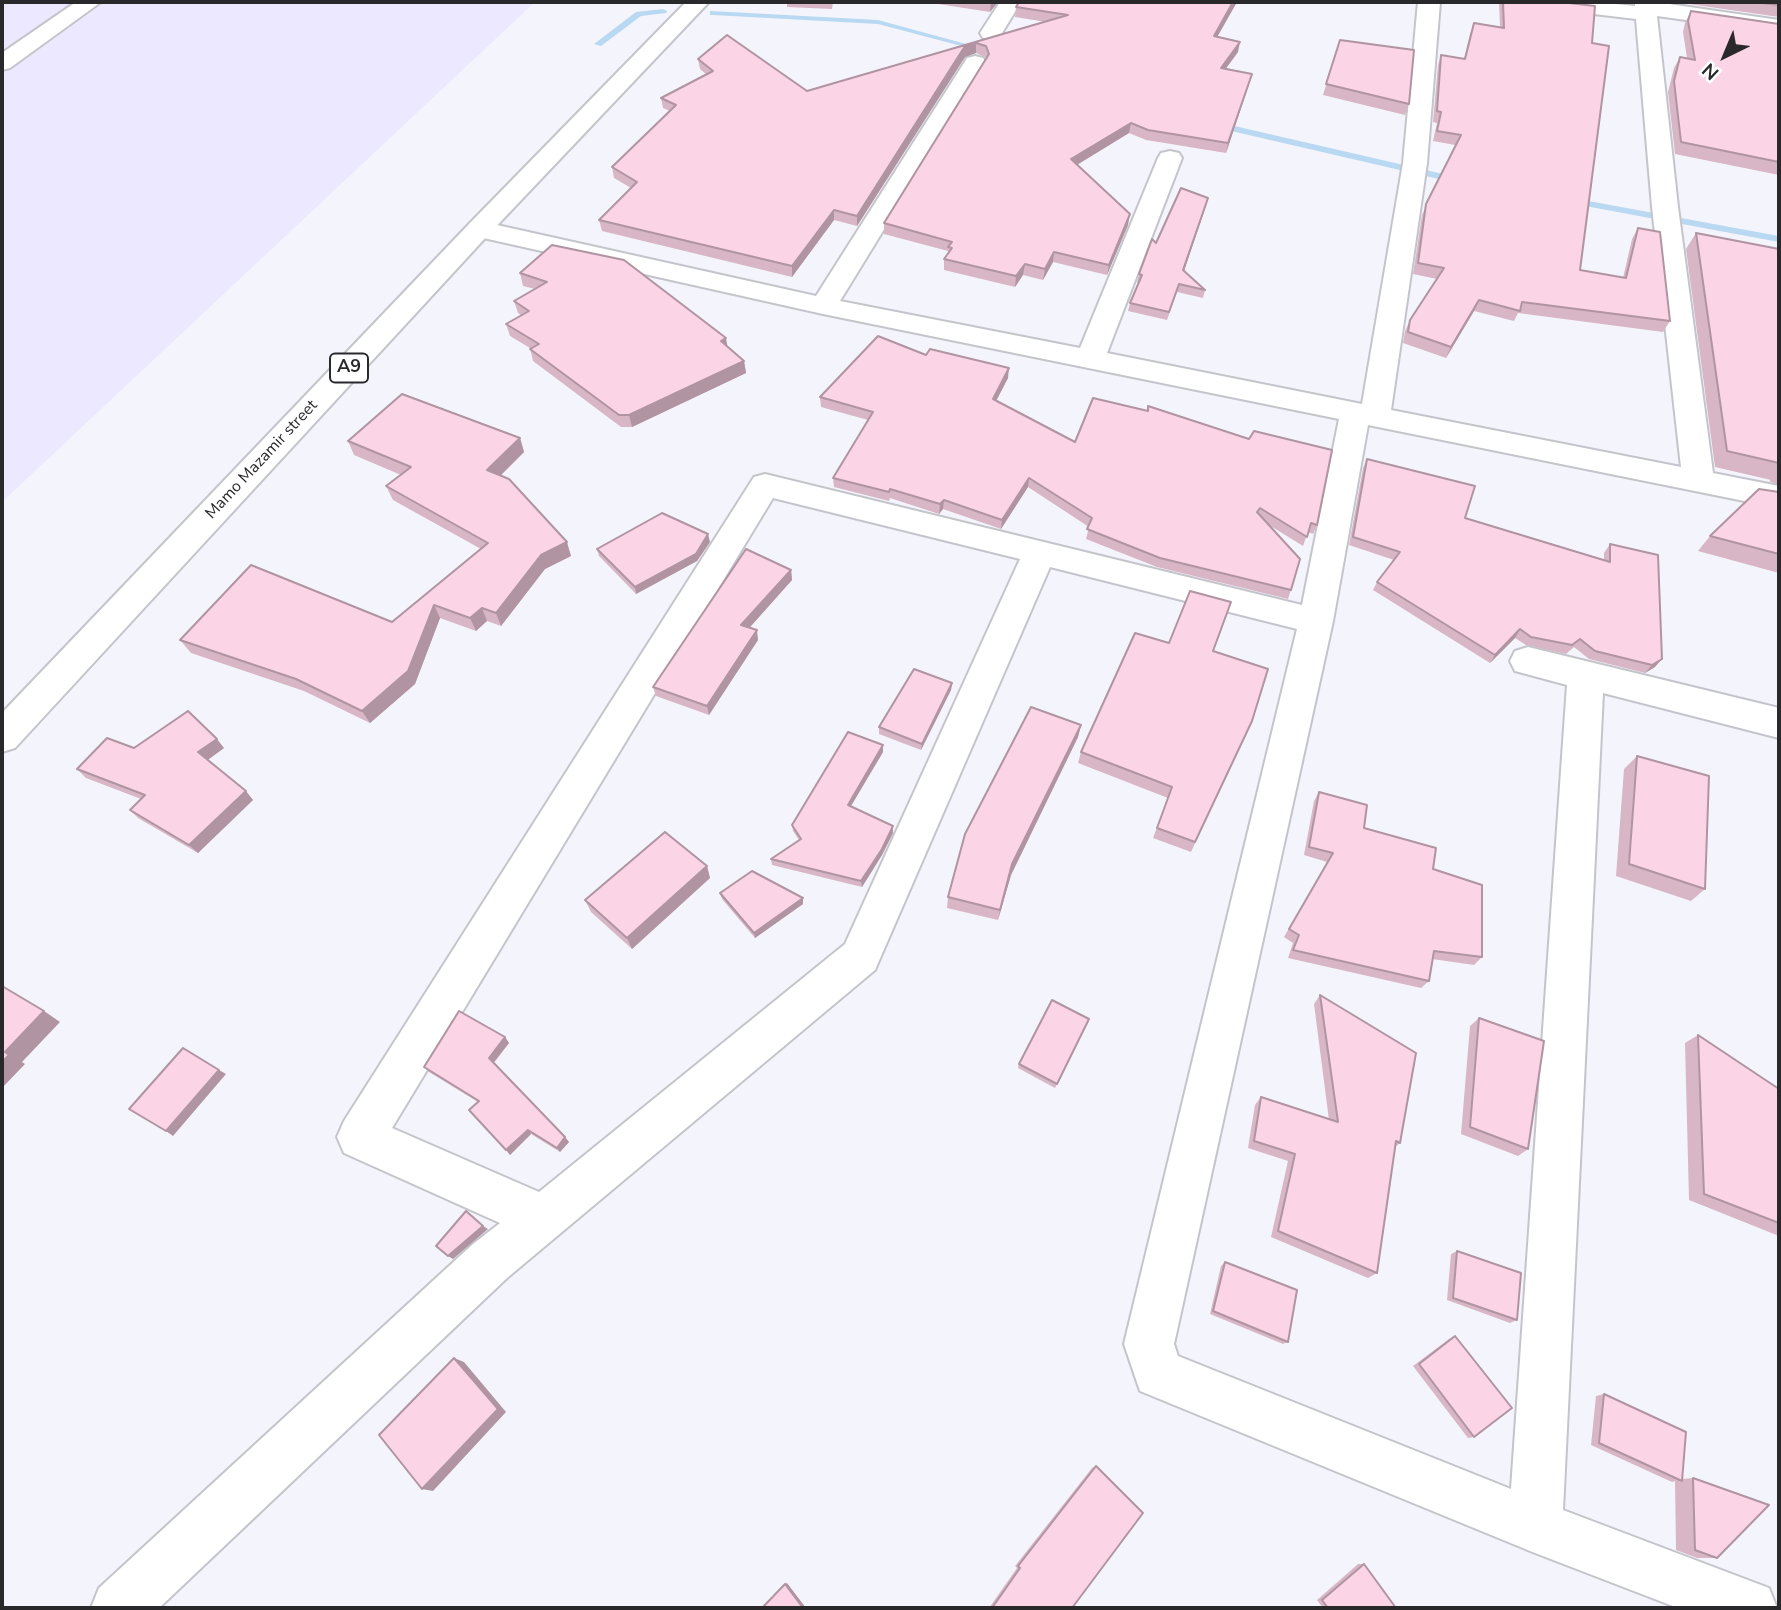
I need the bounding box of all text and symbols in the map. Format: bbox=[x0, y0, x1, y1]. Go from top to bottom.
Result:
north arrow bbox=[1690, 21, 1760, 91]
text: N bbox=[1697, 57, 1725, 86]
road number: A9 bbox=[330, 354, 368, 382]
street label: Mamo Mazamir street bbox=[202, 397, 322, 523]

